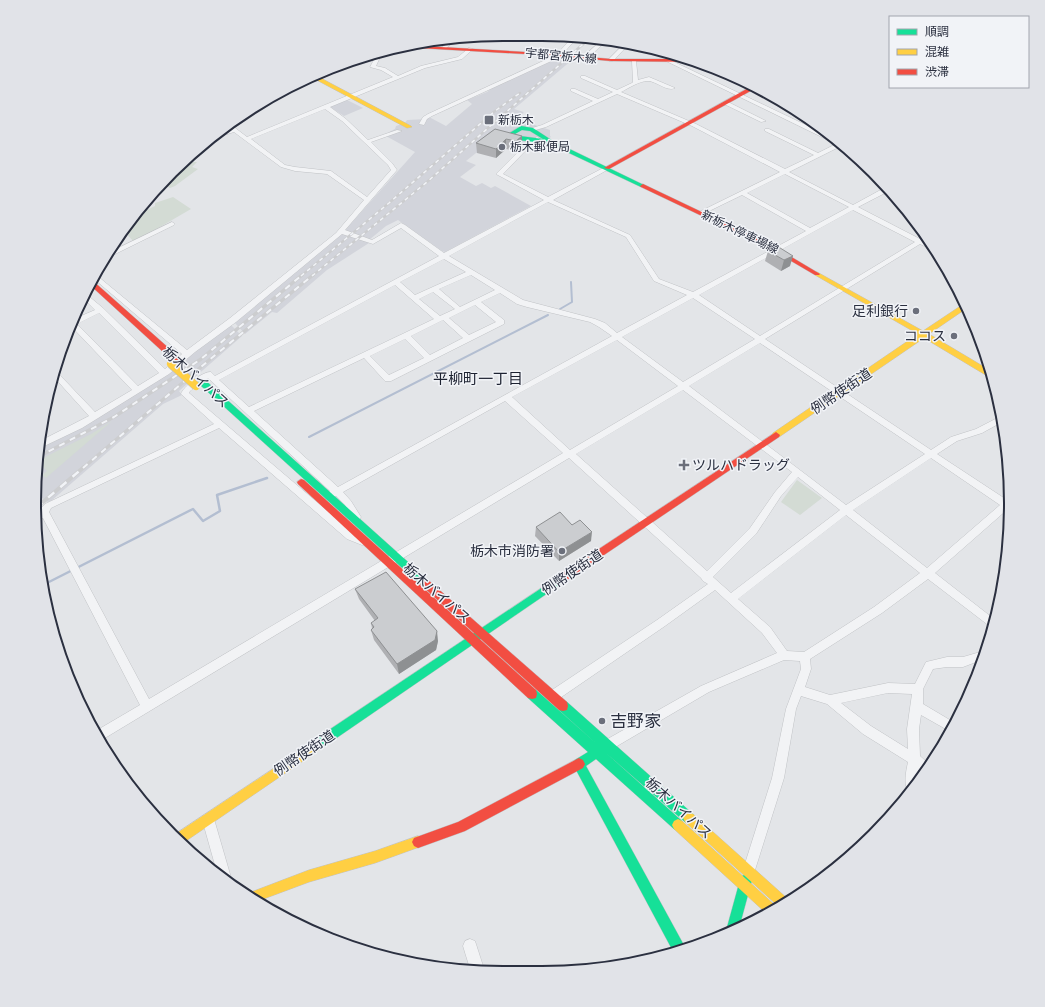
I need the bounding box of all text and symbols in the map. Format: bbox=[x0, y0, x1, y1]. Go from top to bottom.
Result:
legend bbox=[889, 16, 1029, 88]
text: 順調 bbox=[925, 25, 949, 39]
text: 混雑 bbox=[925, 45, 949, 59]
street label: 宇都宮栃木線 bbox=[525, 46, 597, 66]
text: 渋滞 bbox=[925, 65, 949, 79]
place label: 新栃木 bbox=[498, 113, 534, 127]
marker: 新栃木 bbox=[483, 114, 495, 126]
place label: 栃木郵便局 bbox=[510, 140, 570, 154]
marker: 栃木郵便局 bbox=[497, 142, 507, 152]
street label: 新栃木停車場線 bbox=[699, 207, 781, 257]
place label: 足利銀行 bbox=[852, 303, 908, 320]
marker: 足利銀行 bbox=[911, 306, 921, 316]
place label: ココス bbox=[904, 328, 946, 345]
marker: ココス bbox=[949, 331, 959, 341]
street label: 栃木バイパス bbox=[159, 343, 232, 412]
street label: 例幣使街道 bbox=[808, 365, 875, 418]
district label: 平柳町一丁目 bbox=[433, 370, 523, 388]
place label: ツルハドラッグ bbox=[692, 457, 790, 474]
marker: ツルハドラッグ bbox=[679, 460, 689, 470]
place label: 栃木市消防署 bbox=[470, 543, 554, 560]
street label: 例幣使街道 bbox=[539, 546, 606, 599]
marker: 栃木市消防署 bbox=[557, 546, 567, 556]
street label: 栃木バイパス bbox=[399, 559, 474, 627]
place label: 吉野家 bbox=[610, 711, 661, 732]
marker: 吉野家 bbox=[597, 716, 607, 726]
street label: 例幣使街道 bbox=[271, 727, 338, 780]
street label: 栃木バイパス bbox=[642, 774, 715, 843]

